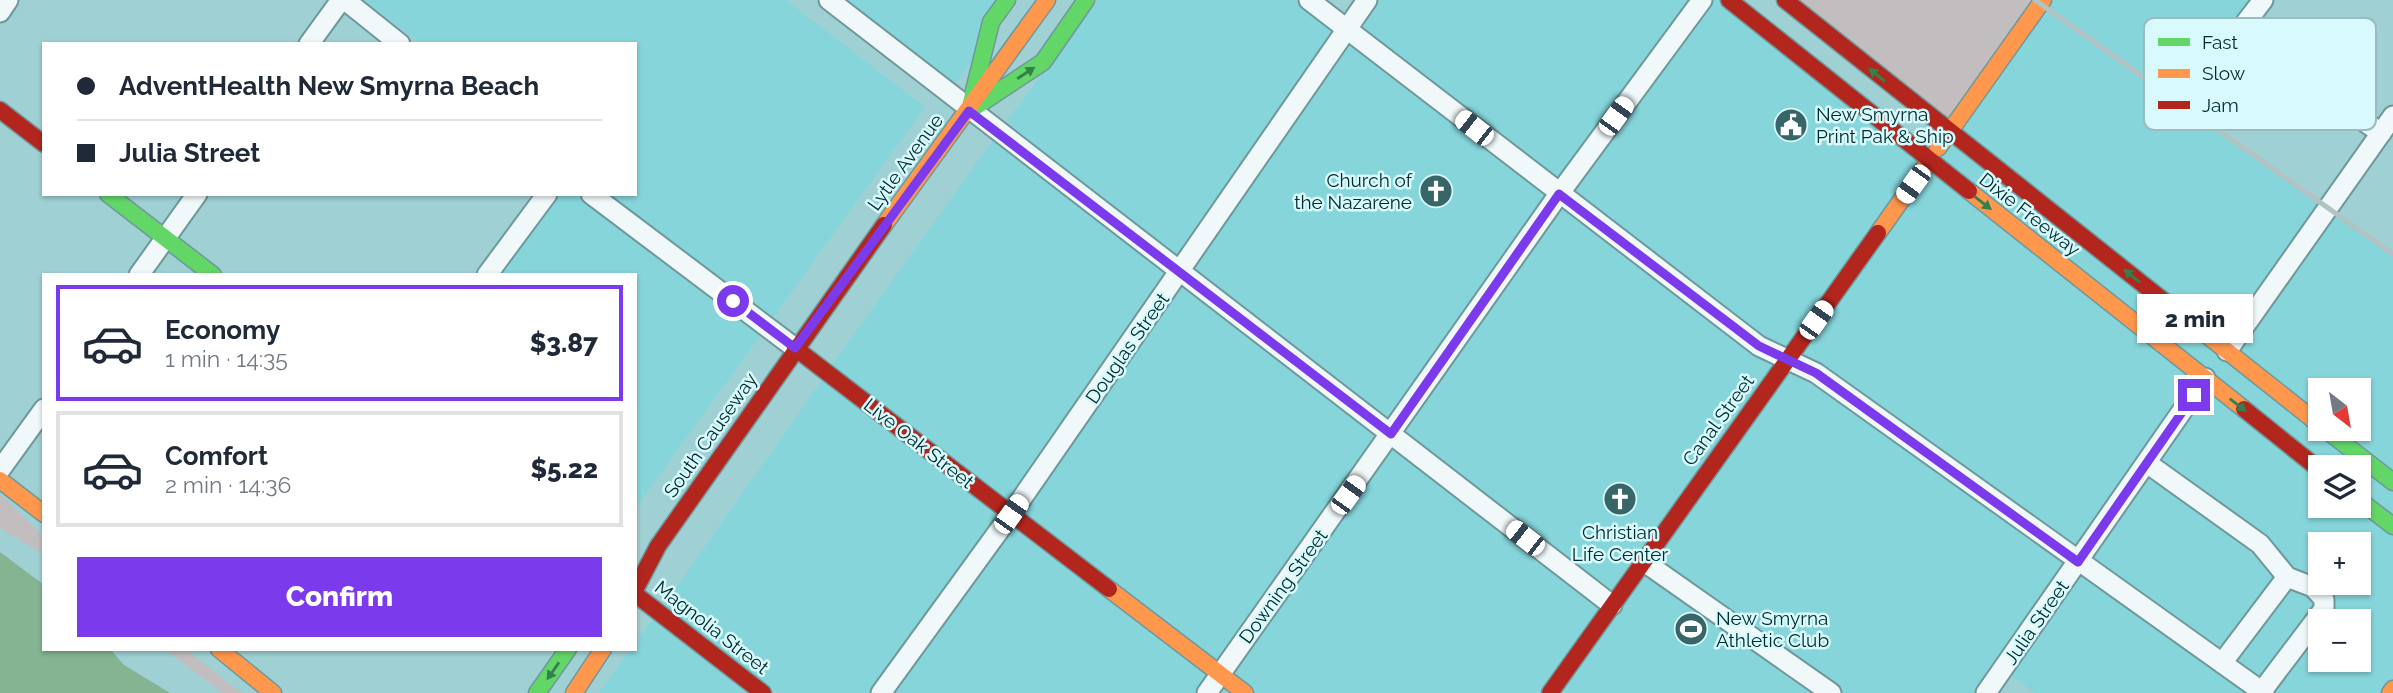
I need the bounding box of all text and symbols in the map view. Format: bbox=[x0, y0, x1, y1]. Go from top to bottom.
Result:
legend bbox=[2144, 18, 2376, 130]
text: Fast bbox=[2202, 31, 2238, 53]
text: Slow bbox=[2202, 62, 2246, 84]
one-way arrow bbox=[1017, 66, 1035, 80]
one-way arrow bbox=[1868, 67, 1886, 82]
text: AdventHealth New Smyrna Beach bbox=[119, 71, 539, 101]
car bbox=[1596, 93, 1637, 139]
text: Jam bbox=[2202, 94, 2239, 116]
place label: New Smyrna Print Pak & Ship bbox=[1816, 103, 1954, 147]
public building icon: New Smyrna Print Pak & Ship bbox=[1772, 106, 1810, 144]
car bbox=[1451, 107, 1498, 149]
street label: Lytle Avenue bbox=[863, 110, 947, 214]
text: Julia Street bbox=[119, 138, 260, 168]
car bbox=[1893, 161, 1934, 207]
street label: Dixie Freeway bbox=[1975, 168, 2085, 260]
place label: Church of the Nazarene bbox=[1294, 169, 1413, 213]
church icon: Church of the Nazarene bbox=[1417, 172, 1455, 210]
one-way arrow bbox=[1973, 196, 1991, 211]
one-way arrow bbox=[2124, 269, 2142, 284]
route start bbox=[717, 285, 749, 317]
street label: Douglas Street bbox=[1081, 288, 1174, 408]
callout: 2 min bbox=[2136, 294, 2252, 342]
car bbox=[1796, 297, 1837, 343]
text: 2 min bbox=[2165, 305, 2225, 332]
icon: car bbox=[81, 312, 144, 375]
text: Economy bbox=[165, 315, 280, 345]
text: $3.87 bbox=[530, 328, 598, 358]
text: 1 min · 14:35 bbox=[165, 345, 288, 372]
street label: South Causeway bbox=[659, 369, 761, 501]
street label: Canal Street bbox=[1678, 370, 1759, 470]
north arrow bbox=[2308, 378, 2371, 441]
map controls bbox=[2308, 378, 2371, 672]
route end bbox=[2178, 379, 2210, 411]
street label: Live Oak Street bbox=[860, 393, 979, 493]
one-way arrow bbox=[2230, 397, 2247, 412]
icon: car bbox=[81, 438, 144, 501]
text: Comfort bbox=[165, 441, 268, 471]
text: $5.22 bbox=[530, 454, 598, 484]
button: layers bbox=[2308, 455, 2371, 518]
text: 2 min · 14:36 bbox=[165, 471, 291, 498]
car bbox=[1328, 472, 1369, 518]
church icon: Christian Life Center bbox=[1601, 480, 1639, 518]
car bbox=[991, 491, 1032, 537]
car bbox=[1502, 517, 1549, 559]
place label: Christian Life Center bbox=[1572, 521, 1669, 565]
street label: Downing Street bbox=[1234, 524, 1332, 647]
button: + bbox=[2308, 532, 2371, 595]
button: Confirm bbox=[77, 557, 602, 637]
street label: Julia Street bbox=[1999, 575, 2073, 668]
street label: Magnolia Street bbox=[651, 576, 774, 679]
place label: New Smyrna Athletic Club bbox=[1716, 607, 1829, 651]
button: − bbox=[2308, 609, 2371, 672]
sports icon: New Smyrna Athletic Club bbox=[1672, 610, 1710, 648]
one-way arrow bbox=[546, 662, 560, 680]

